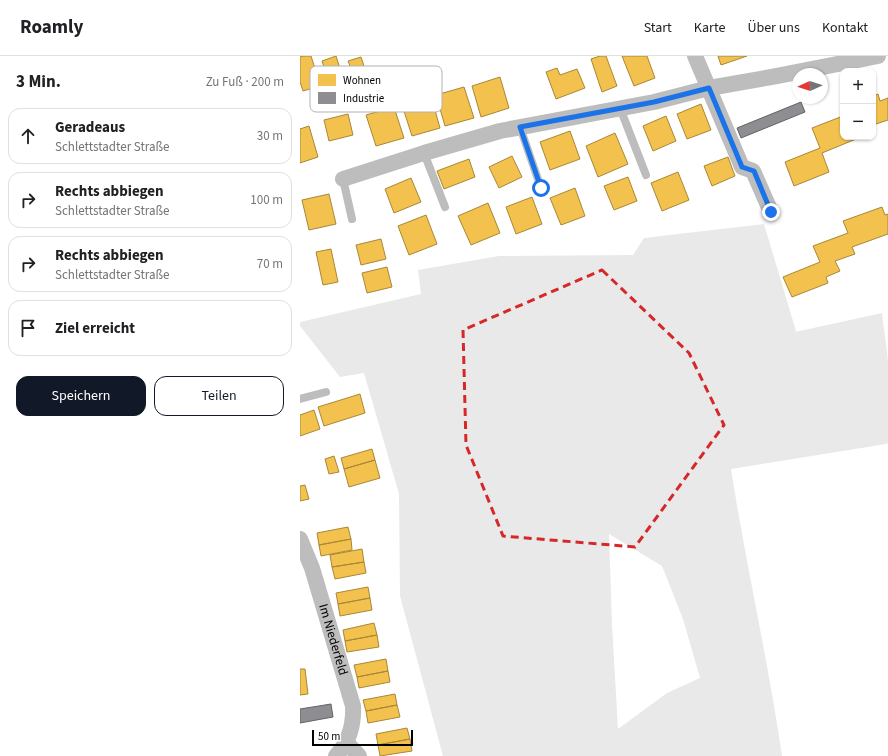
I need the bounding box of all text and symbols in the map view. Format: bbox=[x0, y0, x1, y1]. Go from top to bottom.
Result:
text: Roamly bbox=[20, 14, 83, 41]
text: Start bbox=[644, 18, 672, 38]
text: Karte bbox=[694, 18, 725, 38]
text: Über uns bbox=[747, 18, 800, 38]
text: Kontakt bbox=[822, 18, 868, 38]
legend bbox=[310, 66, 442, 112]
north arrow bbox=[792, 68, 828, 104]
map controls bbox=[840, 68, 876, 140]
button: + bbox=[840, 68, 876, 104]
text: 3 Min. bbox=[16, 70, 61, 94]
text: Zu Fuß · 200 m bbox=[206, 73, 284, 91]
text: Wohnen bbox=[343, 73, 381, 88]
text: Industrie bbox=[343, 91, 385, 106]
button: − bbox=[840, 104, 876, 140]
text: Geradeaus bbox=[55, 117, 125, 138]
icon: ahead bbox=[17, 125, 39, 147]
text: 30 m bbox=[257, 127, 283, 145]
text: Schlettstadter Straße bbox=[55, 138, 170, 156]
route start bbox=[532, 179, 550, 197]
text: Rechts abbiegen bbox=[55, 181, 164, 202]
icon: right bbox=[17, 189, 39, 211]
text: 100 m bbox=[250, 191, 283, 209]
text: Schlettstadter Straße bbox=[55, 202, 170, 220]
route end bbox=[762, 203, 780, 221]
text: Rechts abbiegen bbox=[55, 245, 164, 266]
icon: right bbox=[17, 253, 39, 275]
text: 70 m bbox=[257, 255, 283, 273]
text: Schlettstadter Straße bbox=[55, 266, 170, 284]
icon: arrive bbox=[17, 317, 39, 339]
text: Ziel erreicht bbox=[55, 318, 135, 339]
button: Speichern bbox=[16, 376, 146, 416]
button: Teilen bbox=[154, 376, 284, 416]
street label: Im Niederfeld bbox=[314, 602, 352, 677]
scale bar bbox=[312, 728, 413, 747]
text: 50 m bbox=[318, 729, 340, 744]

